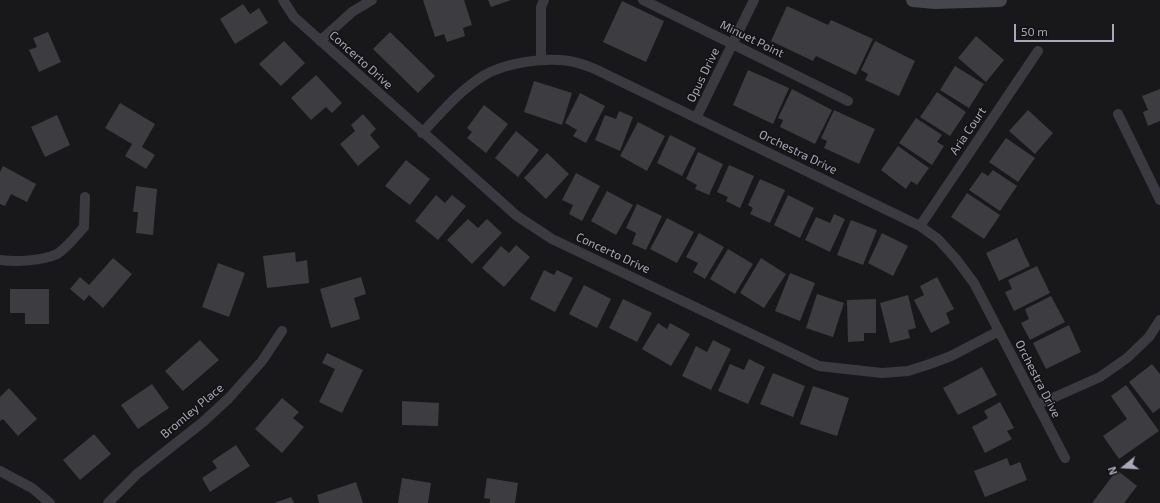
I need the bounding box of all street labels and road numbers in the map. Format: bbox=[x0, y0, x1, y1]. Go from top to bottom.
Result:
street label: Minuet Point bbox=[718, 17, 786, 61]
street label: Concerto Drive bbox=[326, 28, 396, 92]
street label: Opus Drive bbox=[684, 45, 722, 105]
street label: Aria Court bbox=[947, 104, 989, 158]
street label: Orchestra Drive bbox=[757, 127, 839, 177]
street label: Concerto Drive bbox=[574, 230, 652, 276]
street label: Orchestra Drive bbox=[1012, 338, 1064, 420]
street label: Bromley Place bbox=[158, 380, 226, 442]

